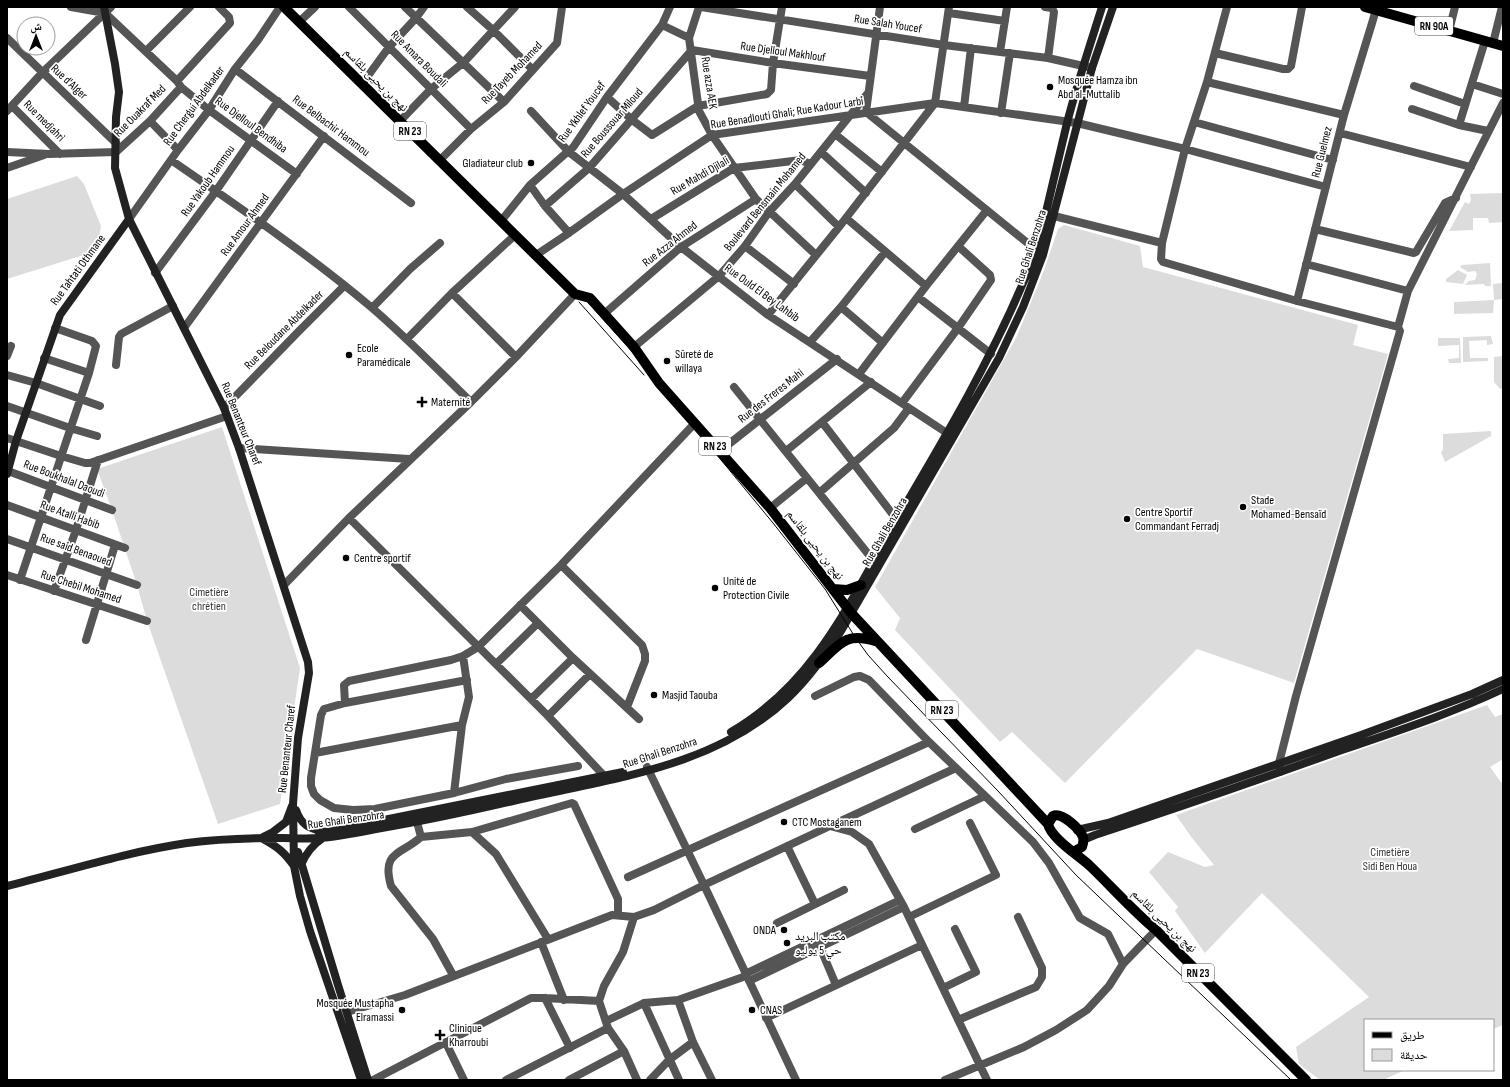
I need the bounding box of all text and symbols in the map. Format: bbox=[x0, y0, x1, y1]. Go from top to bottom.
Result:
street label: Rue Salah Youcef bbox=[853, 11, 923, 37]
north arrow bbox=[16, 16, 56, 56]
road number: RN 90A bbox=[1415, 17, 1453, 35]
text: ش bbox=[30, 20, 42, 34]
street label: Rue Amara Boudali bbox=[387, 27, 451, 91]
street label: Rue Tayeb Mohamed bbox=[478, 38, 546, 108]
street label: Rue Djelloul Makhlouf bbox=[739, 39, 827, 65]
street label: نهج بن يحيى بلقاسم bbox=[341, 45, 411, 115]
street label: Rue azza AEK bbox=[697, 56, 721, 111]
street label: Rue d'Alger bbox=[48, 61, 91, 103]
street label: Rue Chergui Abdelkader bbox=[160, 63, 228, 149]
place label: Mosquée Hamza ibn Abd al-Muttalib bbox=[1057, 73, 1138, 102]
street label: Rue Ykhlef Youcef bbox=[555, 78, 609, 145]
street label: Rue Ouakraf Med bbox=[111, 82, 169, 140]
marker: Mosquée Hamza ibn Abd al-Muttalib bbox=[1045, 82, 1055, 92]
street label: Rue Boussouar Miloud bbox=[578, 85, 646, 161]
street label: Rue Belbachir Hammou bbox=[289, 92, 373, 160]
street label: Rue Djelloul Bendhiba bbox=[212, 94, 291, 157]
street label: Rue Benadlouti Ghali; Rue Kadour Larbi bbox=[710, 94, 864, 132]
street label: Rue medjahri bbox=[20, 97, 68, 145]
road number: RN 23 bbox=[394, 122, 426, 140]
street label: Rue Guelmez bbox=[1308, 124, 1336, 179]
street label: Rue Yakoub Hammou bbox=[178, 142, 238, 220]
street label: Boulevard Bensmain Mohamed bbox=[721, 150, 809, 254]
street label: Rue Mahdi Djilali bbox=[668, 153, 732, 199]
place label: Gladiateur club bbox=[462, 156, 523, 171]
marker: Gladiateur club bbox=[526, 158, 536, 168]
street label: Rue Amour Ahmed bbox=[217, 191, 273, 259]
street label: Rue Ghali Benzohra bbox=[1012, 208, 1050, 286]
street label: Rue Azza Ahmed bbox=[640, 218, 700, 270]
street label: Rue Tahtati Othmane bbox=[47, 231, 109, 308]
street label: Rue Ould El Bey Lahbib bbox=[721, 261, 803, 325]
street label: Rue Beloudane Abdelkader bbox=[241, 287, 327, 373]
place label: Ecole Paramédicale bbox=[357, 341, 411, 370]
place label: Sûreté de willaya bbox=[675, 347, 713, 376]
marker: Ecole Paramédicale bbox=[344, 350, 354, 360]
marker: Sûreté de willaya bbox=[662, 356, 672, 366]
street label: Rue des Freres Mahi bbox=[735, 366, 807, 426]
street label: Rue Benanteur Charef bbox=[218, 380, 265, 468]
place label: Maternité bbox=[431, 395, 471, 410]
marker: Maternité bbox=[416, 396, 428, 408]
road number: RN 23 bbox=[699, 437, 731, 455]
street label: Rue Boukhalal Daoudi bbox=[21, 457, 107, 501]
place label: Stade Mohamed-Bensaïd bbox=[1251, 493, 1326, 522]
street label: Rue Ghali Benzohra bbox=[859, 495, 911, 569]
street label: Rue Atalli Habib bbox=[38, 497, 102, 533]
marker: Stade Mohamed-Bensaïd bbox=[1238, 502, 1248, 512]
place label: Centre Sportif Commandant Ferradj bbox=[1135, 505, 1219, 534]
street label: نهج بن يحيى بلقاسم bbox=[783, 507, 847, 583]
marker: Centre Sportif Commandant Ferradj bbox=[1122, 514, 1132, 524]
street label: Rue said Benaoued bbox=[38, 530, 114, 570]
place label: Centre sportif bbox=[354, 551, 411, 566]
marker: Centre sportif bbox=[341, 553, 351, 563]
street label: Rue Chebil Mohamed bbox=[39, 567, 123, 607]
place label: Unité de Protection Civile bbox=[723, 574, 789, 603]
marker: Unité de Protection Civile bbox=[710, 583, 720, 593]
park label: Cimetière chrétien bbox=[189, 585, 229, 614]
place label: Masjid Taouba bbox=[662, 688, 718, 703]
marker: Masjid Taouba bbox=[649, 690, 659, 700]
road number: RN 23 bbox=[926, 701, 958, 719]
street label: Rue Benanteur Charef bbox=[275, 704, 299, 794]
street label: Rue Ghali Benzohra bbox=[621, 734, 699, 772]
street label: Rue Ghali Benzohra bbox=[307, 807, 386, 833]
place label: CTC Mostaganem bbox=[792, 815, 862, 830]
marker: CTC Mostaganem bbox=[779, 817, 789, 827]
park label: Cimetière Sidi Ben Houa bbox=[1363, 845, 1418, 874]
street label: نهج بن يحيى بلقاسم bbox=[1128, 886, 1200, 956]
place label: ONDA bbox=[753, 923, 777, 938]
marker: ONDA bbox=[779, 925, 789, 935]
place label: مكتب البريد حي 5 يوليو bbox=[795, 929, 846, 960]
marker: مكتب البريد حي 5 يوليو bbox=[782, 938, 792, 948]
road number: RN 23 bbox=[1182, 964, 1214, 982]
place label: Mosquée Mustapha Elramassi bbox=[317, 996, 394, 1025]
place label: CNAS bbox=[760, 1003, 782, 1018]
marker: Mosquée Mustapha Elramassi bbox=[397, 1005, 407, 1015]
marker: CNAS bbox=[747, 1005, 757, 1015]
legend bbox=[1364, 1019, 1494, 1071]
place label: Clinique Kharroubi bbox=[449, 1021, 488, 1050]
text: طريق bbox=[1400, 1028, 1425, 1043]
marker: Clinique Kharroubi bbox=[434, 1029, 446, 1041]
text: حديقة bbox=[1400, 1048, 1428, 1063]

